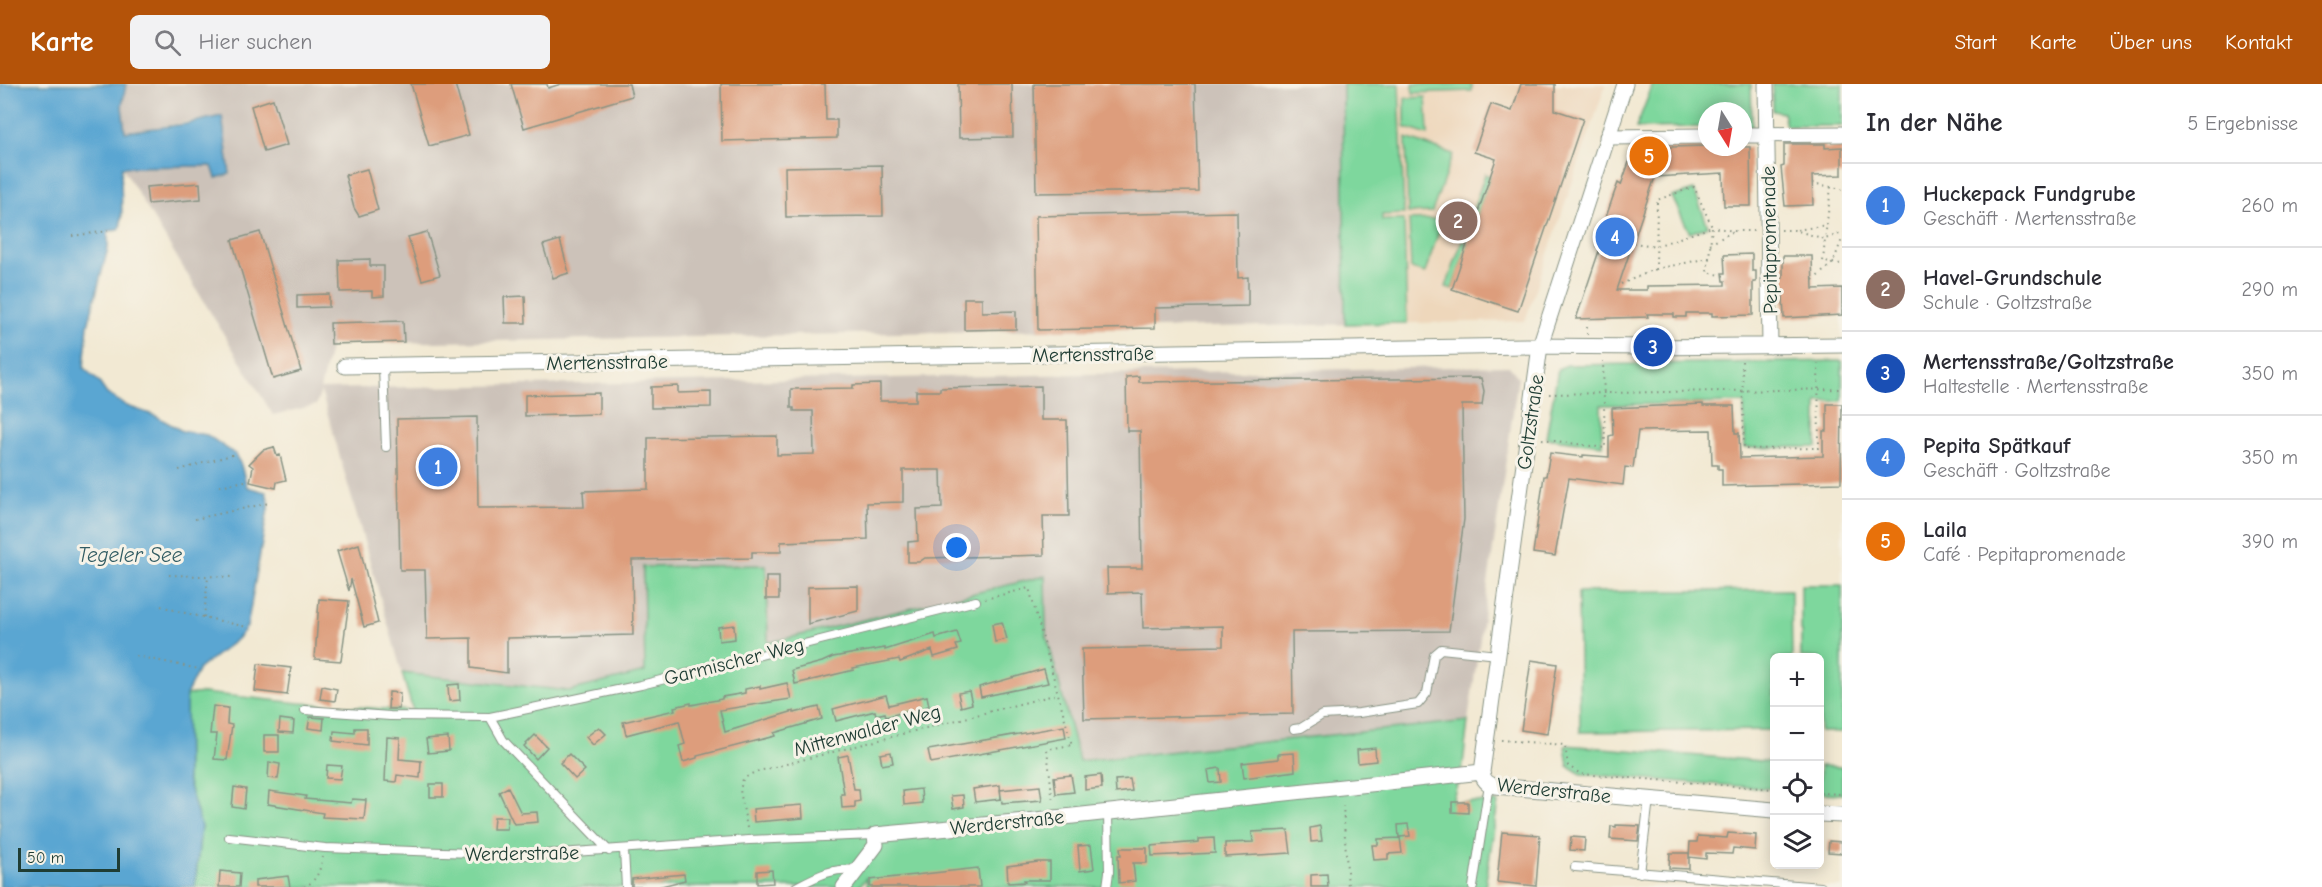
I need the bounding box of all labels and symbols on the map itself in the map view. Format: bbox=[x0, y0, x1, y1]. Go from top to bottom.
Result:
north arrow bbox=[1698, 102, 1752, 156]
pin: 5 bbox=[1630, 134, 1668, 178]
street label: Pepitapromenade bbox=[1757, 166, 1782, 314]
pin: 2 bbox=[1438, 198, 1478, 244]
pin: 4 bbox=[1596, 214, 1634, 260]
pin: 3 bbox=[1634, 324, 1672, 370]
street label: Mertensstraße bbox=[1032, 342, 1154, 367]
street label: Mertensstraße bbox=[546, 350, 668, 375]
street label: Goltzstraße bbox=[1512, 373, 1549, 471]
pin: 1 bbox=[418, 444, 458, 490]
your location bbox=[942, 533, 971, 562]
water label: Tegeler See bbox=[78, 543, 183, 567]
street label: Garmischer Weg bbox=[662, 633, 807, 690]
street label: Mittenwalder Weg bbox=[791, 700, 943, 761]
street label: Werderstraße bbox=[1496, 773, 1612, 808]
street label: Werderstraße bbox=[949, 805, 1065, 840]
street label: Werderstraße bbox=[465, 841, 579, 866]
scale bar bbox=[18, 845, 120, 872]

